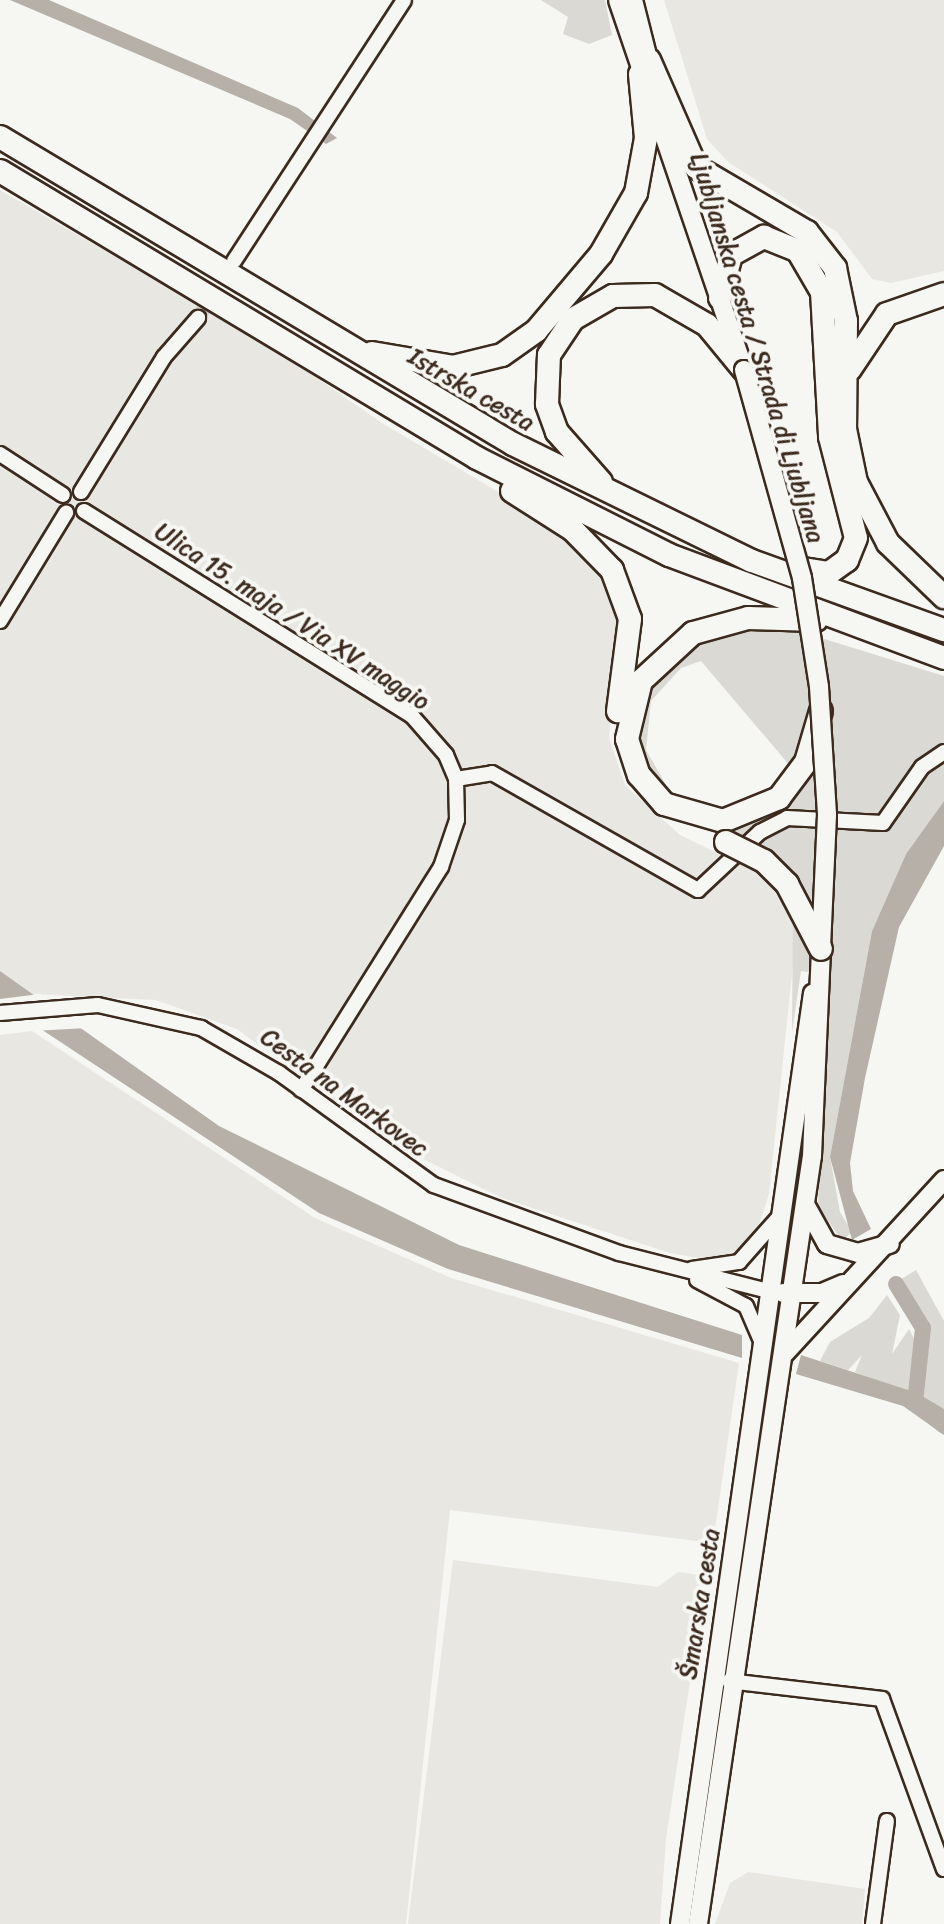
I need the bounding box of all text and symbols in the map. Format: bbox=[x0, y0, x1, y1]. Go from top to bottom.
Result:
street label: Ljubljanska cesta / Strada di Ljubljana bbox=[684, 149, 830, 547]
street label: Istrska cesta bbox=[403, 343, 539, 437]
street label: Ulica 15. maja / Via XV maggio bbox=[149, 517, 435, 717]
street label: Cesta na Markovec bbox=[255, 1023, 433, 1163]
street label: Šmarska cesta bbox=[674, 1526, 726, 1682]

